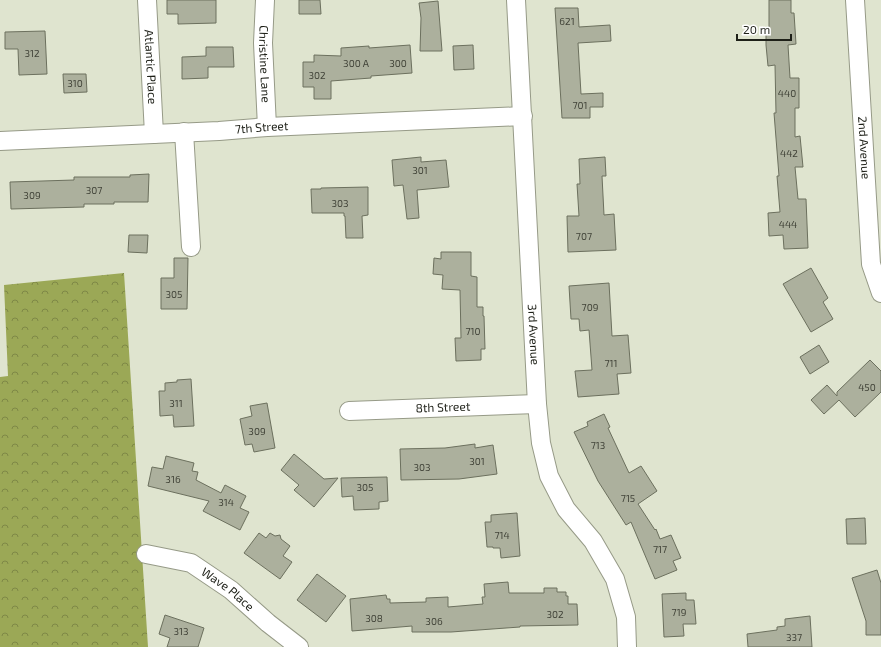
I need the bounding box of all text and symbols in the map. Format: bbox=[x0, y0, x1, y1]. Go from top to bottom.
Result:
house number: 621 bbox=[559, 15, 575, 27]
scale bar bbox=[737, 16, 791, 42]
text: 20 m bbox=[743, 22, 770, 36]
street label: Christine Lane bbox=[257, 25, 274, 103]
street label: Atlantic Place bbox=[143, 29, 160, 105]
house number: 312 bbox=[24, 47, 40, 59]
house number: 300 A bbox=[343, 57, 370, 69]
house number: 300 bbox=[389, 57, 407, 69]
house number: 302 bbox=[308, 69, 326, 81]
house number: 310 bbox=[67, 77, 83, 89]
house number: 440 bbox=[778, 87, 796, 99]
house number: 701 bbox=[572, 99, 588, 111]
street label: 2nd Avenue bbox=[856, 116, 874, 180]
street label: 7th Street bbox=[234, 118, 289, 136]
house number: 442 bbox=[780, 147, 798, 159]
house number: 301 bbox=[412, 164, 428, 176]
house number: 307 bbox=[86, 184, 102, 196]
house number: 309 bbox=[23, 189, 41, 201]
house number: 303 bbox=[331, 197, 349, 209]
house number: 444 bbox=[779, 218, 797, 230]
house number: 707 bbox=[576, 230, 592, 242]
house number: 305 bbox=[166, 288, 182, 300]
house number: 709 bbox=[582, 301, 599, 313]
street label: 3rd Avenue bbox=[526, 304, 543, 365]
house number: 710 bbox=[465, 325, 481, 337]
house number: 711 bbox=[604, 357, 618, 369]
house number: 450 bbox=[858, 381, 876, 393]
house number: 311 bbox=[169, 397, 183, 409]
street label: 8th Street bbox=[415, 398, 471, 415]
house number: 309 bbox=[248, 425, 266, 437]
house number: 713 bbox=[591, 439, 605, 451]
house number: 301 bbox=[469, 455, 485, 467]
house number: 303 bbox=[413, 461, 431, 473]
house number: 316 bbox=[165, 473, 181, 485]
house number: 305 bbox=[357, 481, 373, 493]
house number: 715 bbox=[621, 492, 635, 504]
house number: 314 bbox=[218, 496, 234, 508]
house number: 714 bbox=[494, 529, 510, 541]
house number: 717 bbox=[653, 543, 667, 555]
street label: Wave Place bbox=[199, 564, 257, 613]
house number: 719 bbox=[672, 606, 687, 618]
house number: 302 bbox=[546, 608, 564, 620]
house number: 308 bbox=[365, 612, 383, 624]
house number: 306 bbox=[425, 615, 443, 627]
house number: 313 bbox=[173, 625, 189, 637]
house number: 337 bbox=[786, 631, 802, 643]

